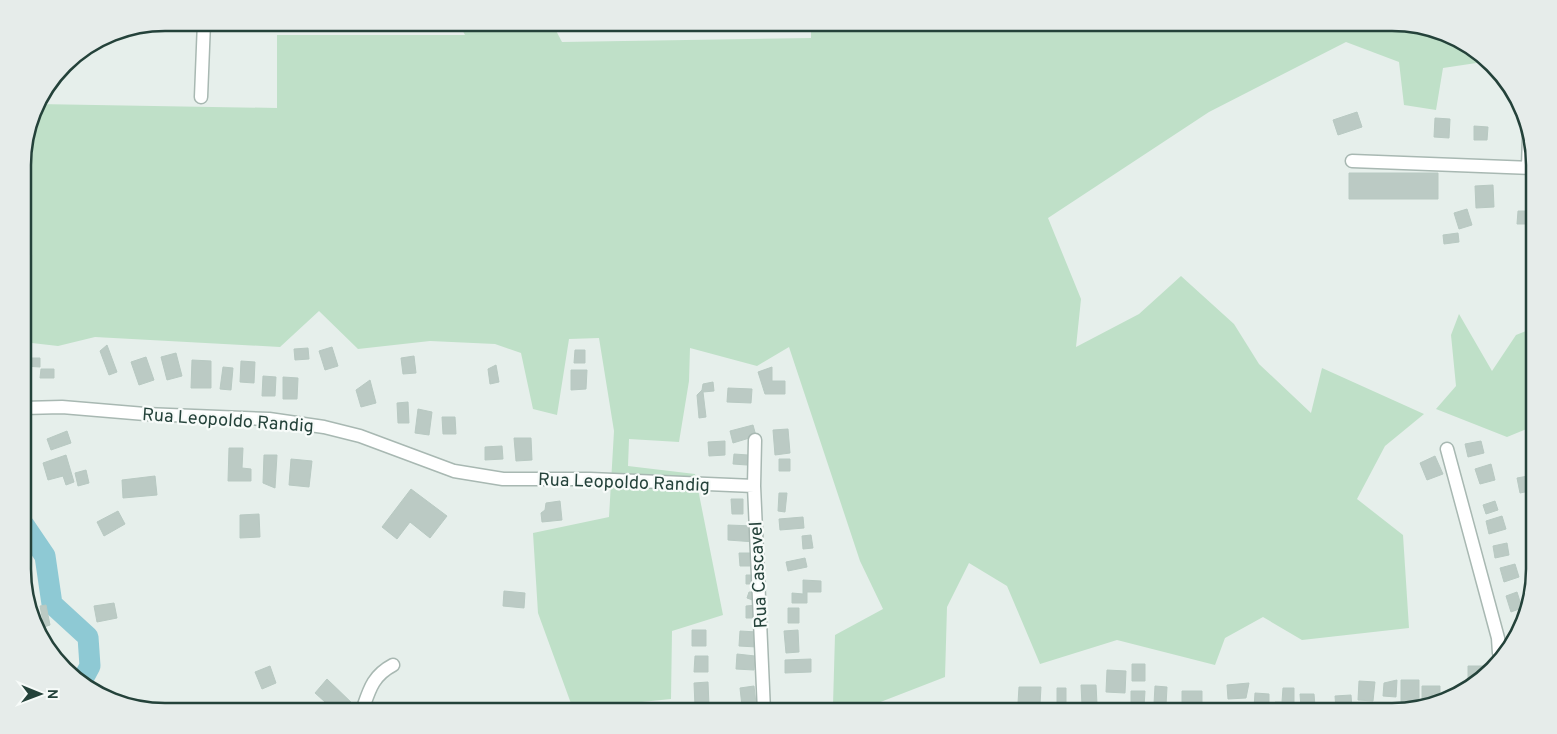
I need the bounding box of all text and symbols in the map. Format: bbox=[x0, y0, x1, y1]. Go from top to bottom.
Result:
street label: Rua Leopoldo Randig bbox=[141, 404, 314, 439]
street label: Rua Leopoldo Randig bbox=[538, 469, 710, 498]
street label: Rua Cascavel bbox=[745, 521, 774, 629]
north arrow bbox=[15, 669, 65, 719]
text: N bbox=[43, 689, 60, 699]

